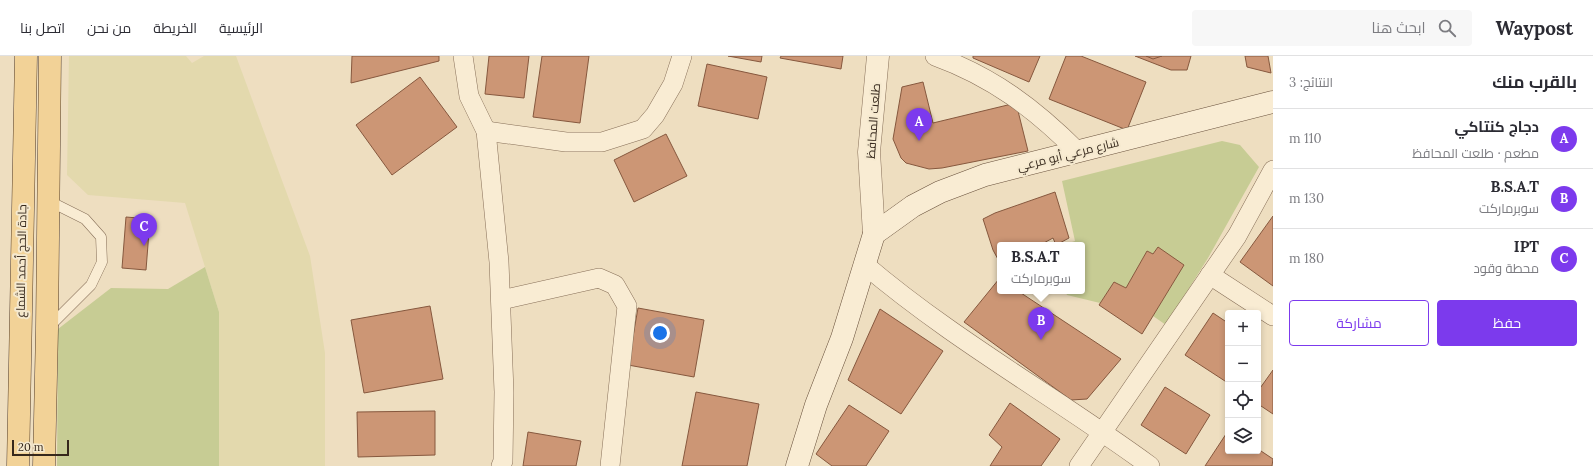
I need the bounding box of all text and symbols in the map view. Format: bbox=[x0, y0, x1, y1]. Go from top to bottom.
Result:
search box bbox=[1192, 10, 1472, 46]
text: Waypost bbox=[1496, 16, 1573, 40]
icon: search bbox=[1436, 17, 1458, 39]
text: ابحث هنا bbox=[1372, 18, 1426, 37]
text: اتصل بنا bbox=[20, 19, 65, 37]
text: من نحن bbox=[87, 19, 131, 37]
text: الخريطة bbox=[153, 19, 197, 37]
text: الرئيسية bbox=[219, 19, 263, 37]
text: بالقرب منك bbox=[1492, 71, 1577, 93]
text: النتائج: 3 bbox=[1289, 74, 1333, 91]
street label: طلعت المحافظ bbox=[863, 83, 883, 159]
pin: A bbox=[906, 108, 932, 141]
text: دجاج كنتاكي bbox=[1454, 117, 1539, 136]
text: 110 m bbox=[1289, 130, 1322, 147]
text: A bbox=[1560, 130, 1568, 147]
street label: شارع مرعي أبو مرعي bbox=[1016, 134, 1121, 177]
text: مطعم · طلعت المحافظ bbox=[1412, 145, 1539, 162]
text: B.S.A.T bbox=[1491, 177, 1539, 196]
text: 130 m bbox=[1289, 190, 1324, 207]
text: B bbox=[1560, 190, 1568, 207]
text: سوبرماركت bbox=[1479, 200, 1539, 217]
street label: جادة الحج أحمد الشماع bbox=[13, 204, 30, 318]
pin: C bbox=[131, 213, 157, 246]
text: IPT bbox=[1514, 237, 1539, 256]
popup bbox=[997, 242, 1085, 294]
text: B.S.A.T bbox=[1011, 247, 1059, 266]
text: 180 m bbox=[1289, 250, 1324, 267]
text: C bbox=[1560, 250, 1568, 267]
text: محطة وقود bbox=[1473, 260, 1539, 277]
text: سوبرماركت bbox=[1011, 270, 1071, 287]
button: مشاركة bbox=[1289, 300, 1429, 346]
button: حفظ bbox=[1437, 300, 1577, 346]
pin: B bbox=[1028, 307, 1054, 340]
map controls bbox=[1225, 310, 1261, 454]
button: + bbox=[1225, 310, 1261, 346]
your location bbox=[650, 323, 670, 343]
button: − bbox=[1225, 346, 1261, 382]
button: locate bbox=[1225, 382, 1261, 418]
button: layers bbox=[1225, 418, 1261, 454]
scale bar bbox=[12, 438, 69, 457]
text: 20 m bbox=[18, 440, 43, 454]

